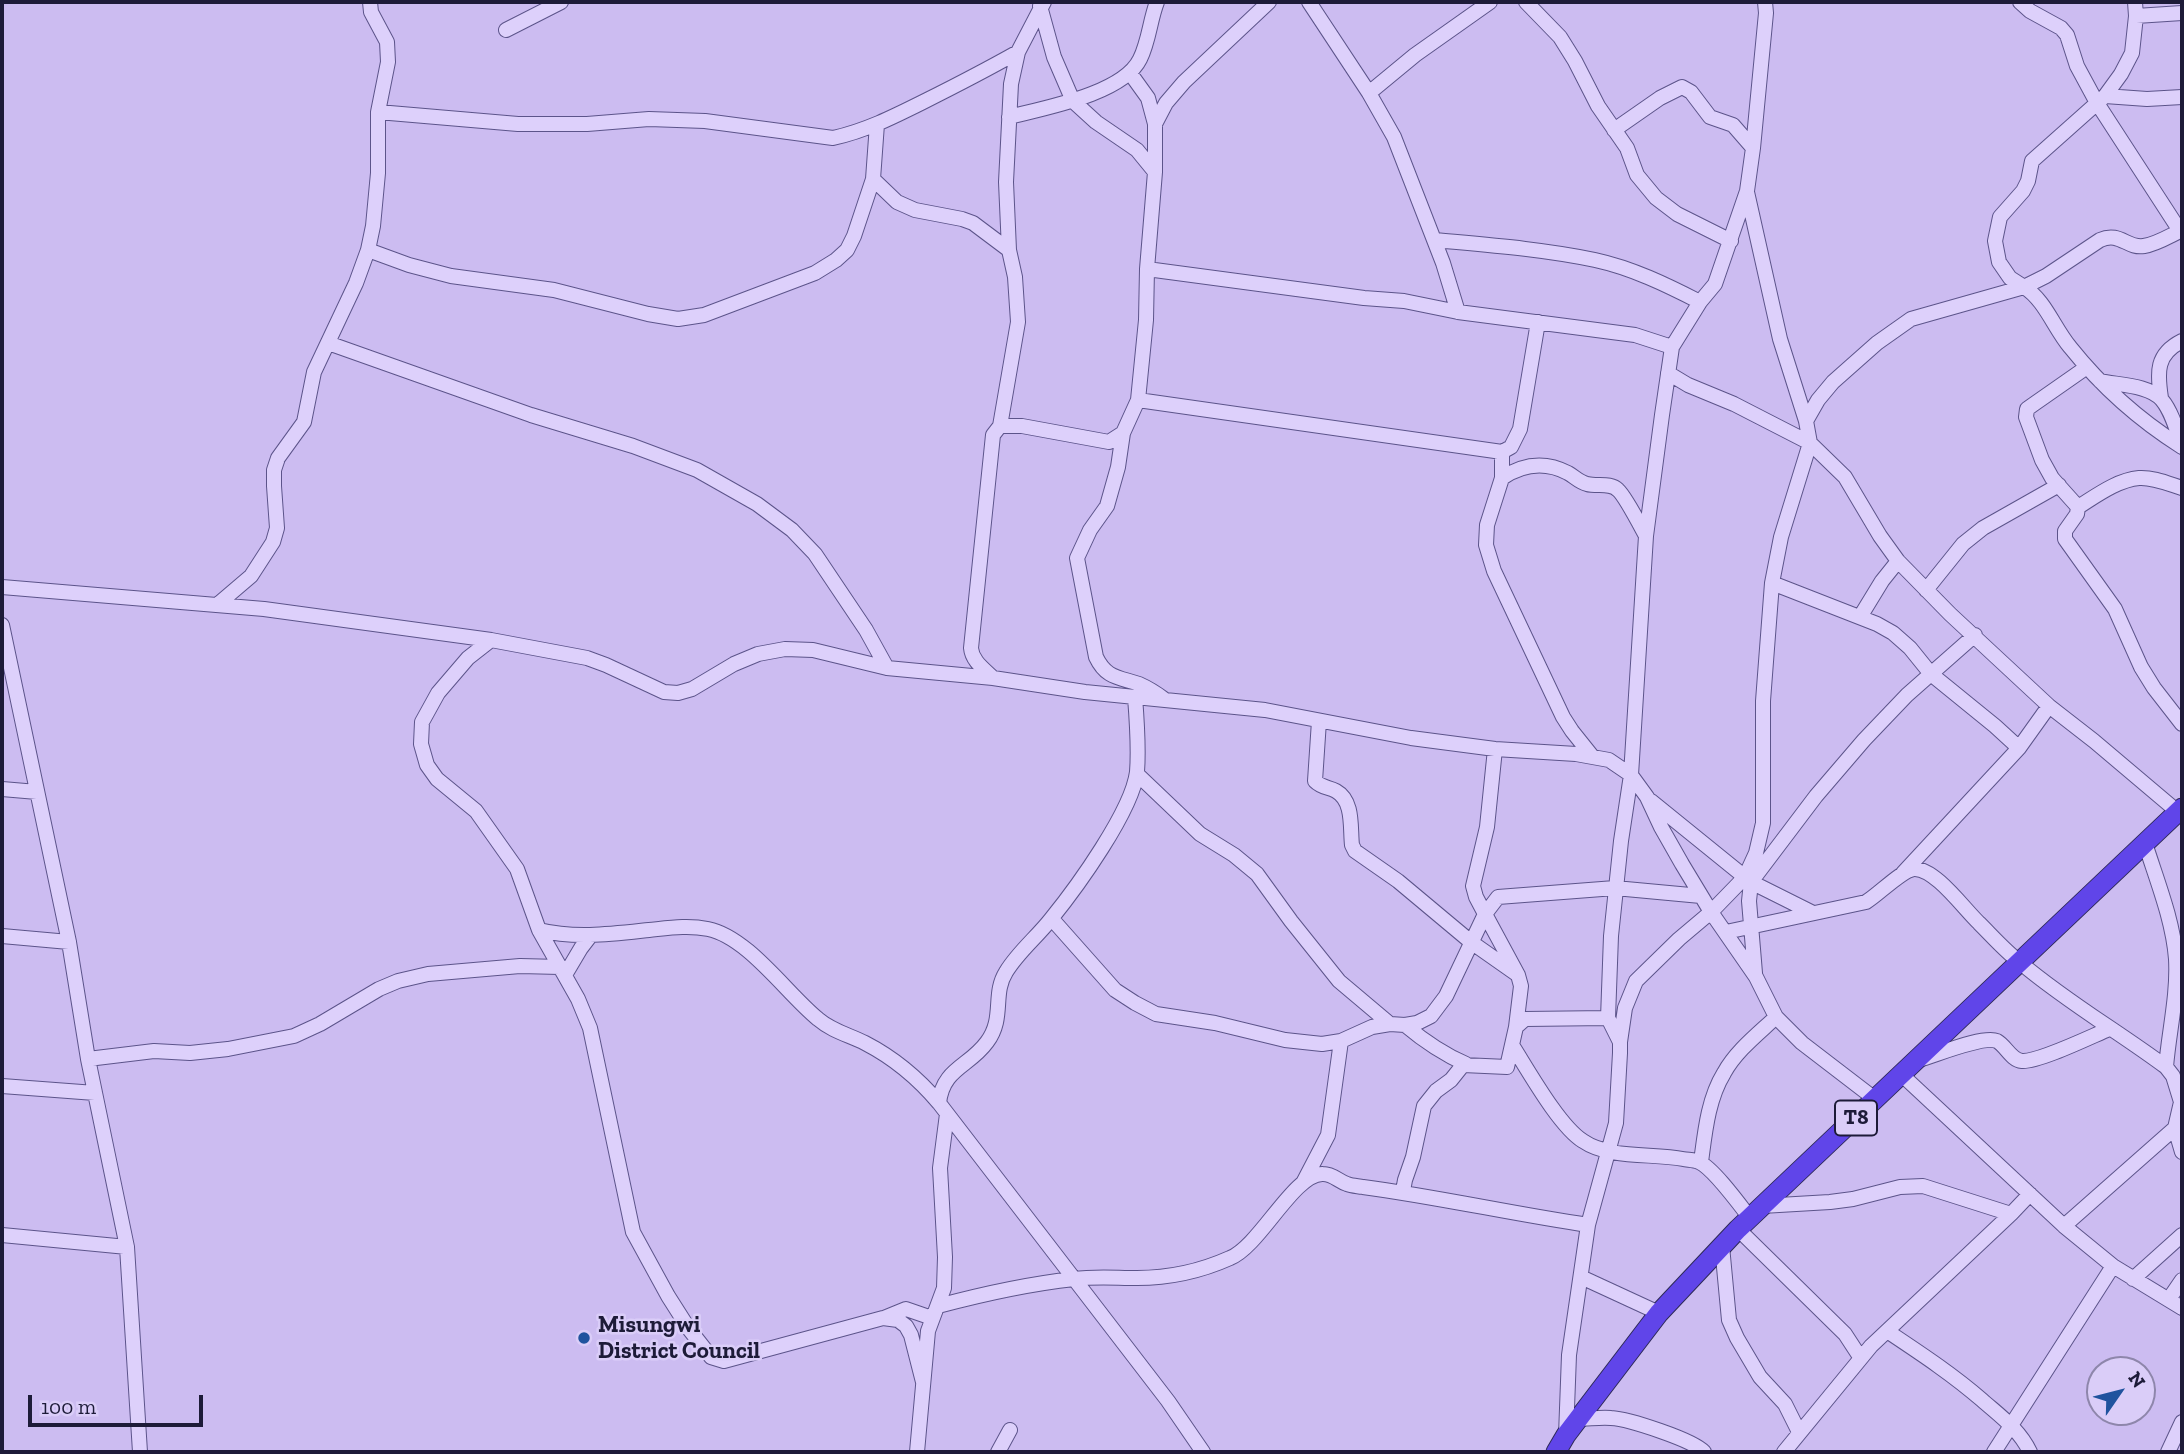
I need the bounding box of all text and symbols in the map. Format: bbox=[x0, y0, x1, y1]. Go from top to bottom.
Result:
road number: T8 bbox=[1835, 1100, 1877, 1136]
place label: Misungwi District Council bbox=[598, 1311, 760, 1365]
marker: Misungwi District Council bbox=[576, 1330, 592, 1346]
north arrow bbox=[2086, 1356, 2156, 1426]
text: N bbox=[2123, 1367, 2151, 1392]
scale bar bbox=[32, 1380, 206, 1424]
text: 100 m bbox=[41, 1394, 96, 1419]

